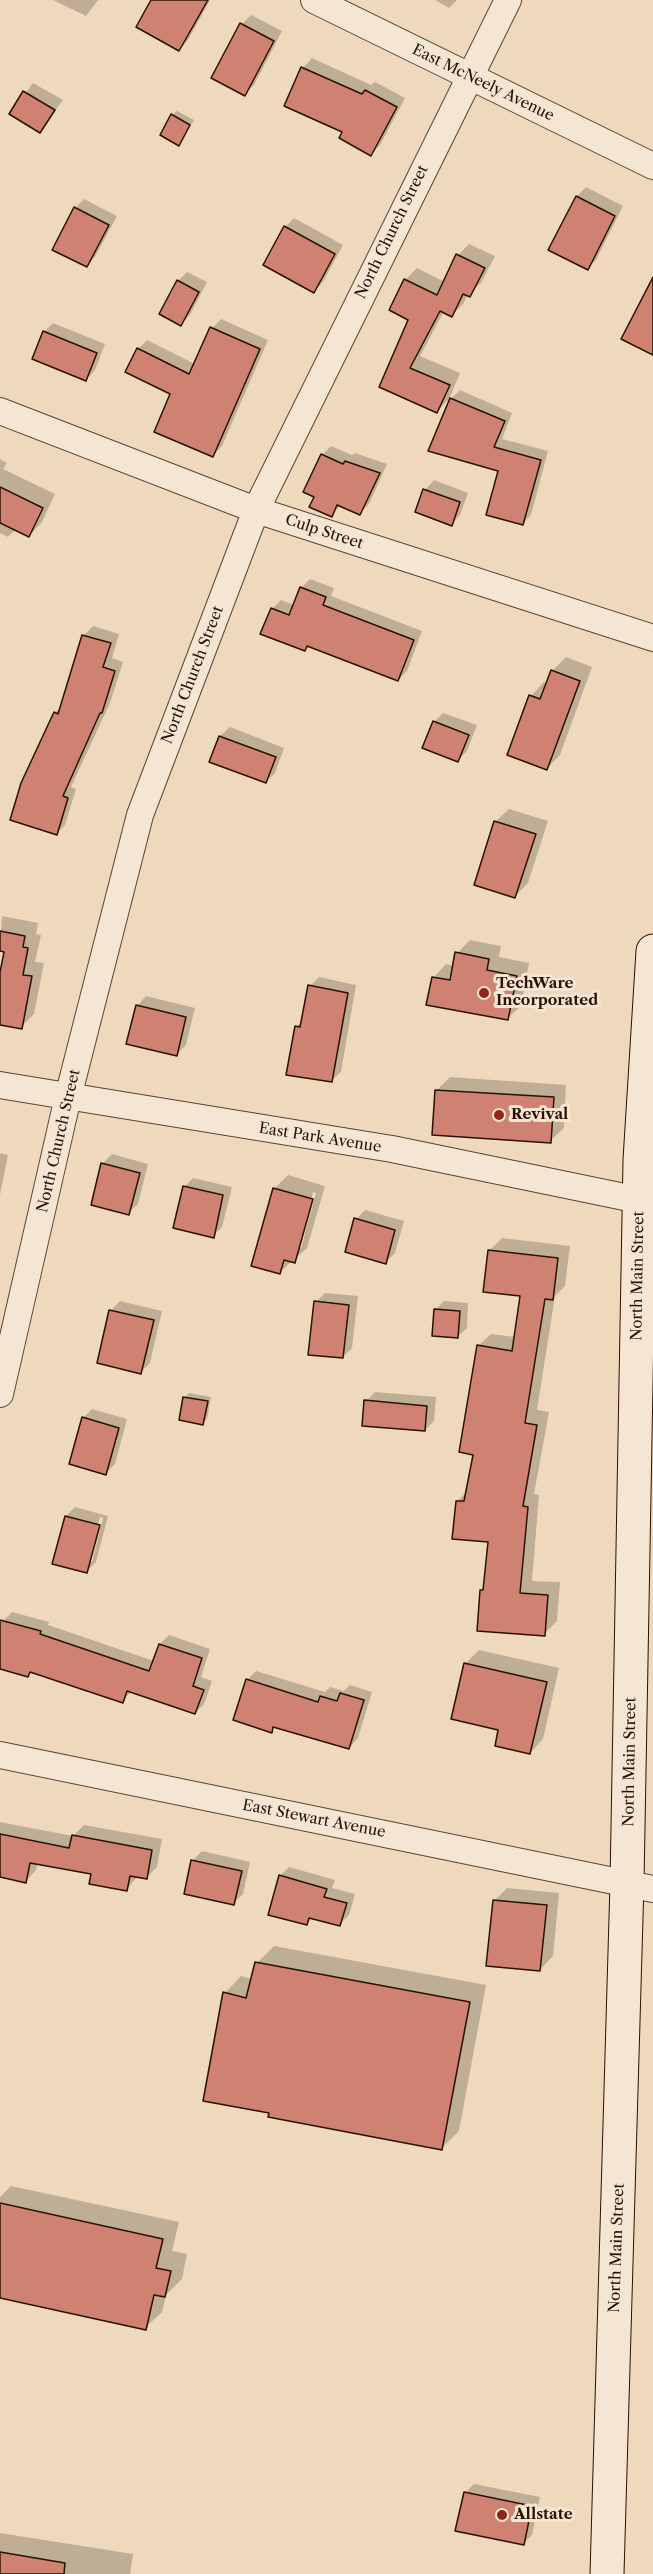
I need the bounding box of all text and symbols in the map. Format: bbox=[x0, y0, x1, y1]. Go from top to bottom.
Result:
street label: East McNeely Avenue bbox=[409, 41, 557, 125]
street label: North Church Street bbox=[352, 162, 432, 302]
street label: Culp Street bbox=[283, 511, 365, 553]
street label: North Church Street bbox=[158, 603, 228, 747]
place label: TechWare Incorporated bbox=[496, 975, 598, 1010]
marker: TechWare Incorporated bbox=[477, 986, 491, 1000]
street label: North Church Street bbox=[34, 1068, 84, 1214]
place label: Revival bbox=[511, 1106, 568, 1124]
marker: Revival bbox=[492, 1108, 506, 1122]
street label: East Park Avenue bbox=[257, 1119, 383, 1157]
street label: North Main Street bbox=[628, 1211, 648, 1341]
street label: North Main Street bbox=[620, 1697, 640, 1827]
street label: East Stewart Avenue bbox=[241, 1796, 387, 1842]
street label: North Main Street bbox=[606, 2183, 628, 2313]
place label: Allstate bbox=[514, 2506, 573, 2524]
marker: Allstate bbox=[495, 2508, 509, 2522]

